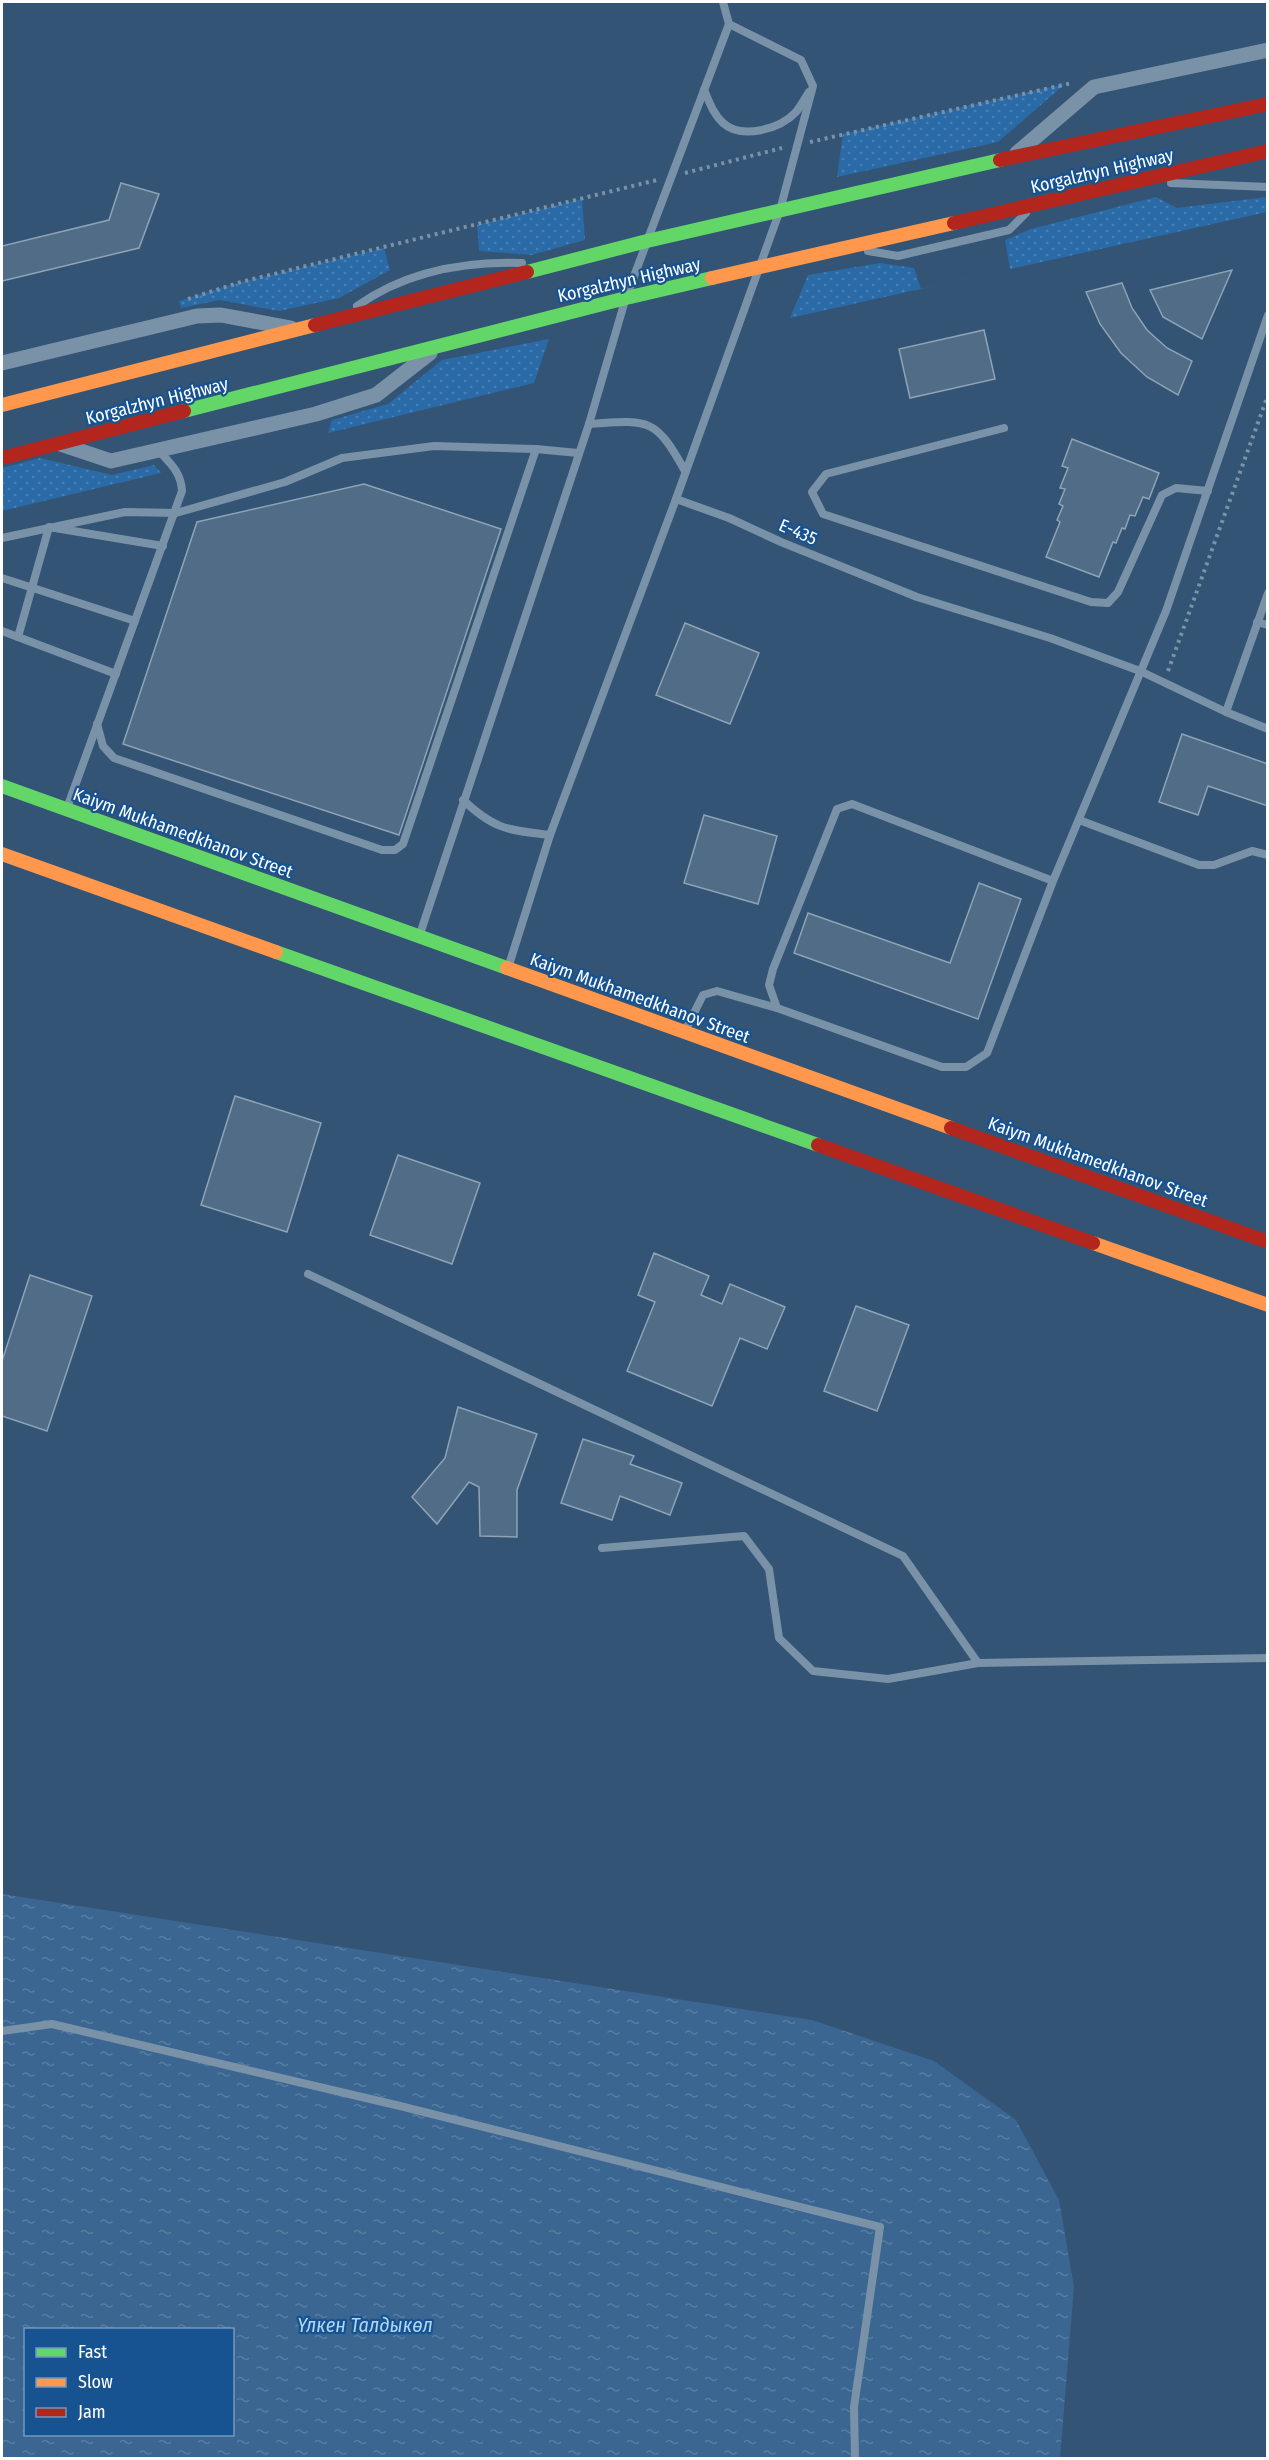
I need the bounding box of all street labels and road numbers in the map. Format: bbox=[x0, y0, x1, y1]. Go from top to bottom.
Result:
street label: Korgalzhyn Highway bbox=[1028, 144, 1176, 198]
street label: Korgalzhyn Highway bbox=[555, 253, 703, 307]
street label: Korgalzhyn Highway bbox=[83, 373, 231, 429]
street label: Е-435 bbox=[776, 514, 820, 550]
street label: Kaiym Mukhamedkhanov Street bbox=[70, 783, 296, 883]
street label: Kaiym Mukhamedkhanov Street bbox=[527, 948, 753, 1048]
street label: Kaiym Mukhamedkhanov Street bbox=[985, 1112, 1211, 1212]

